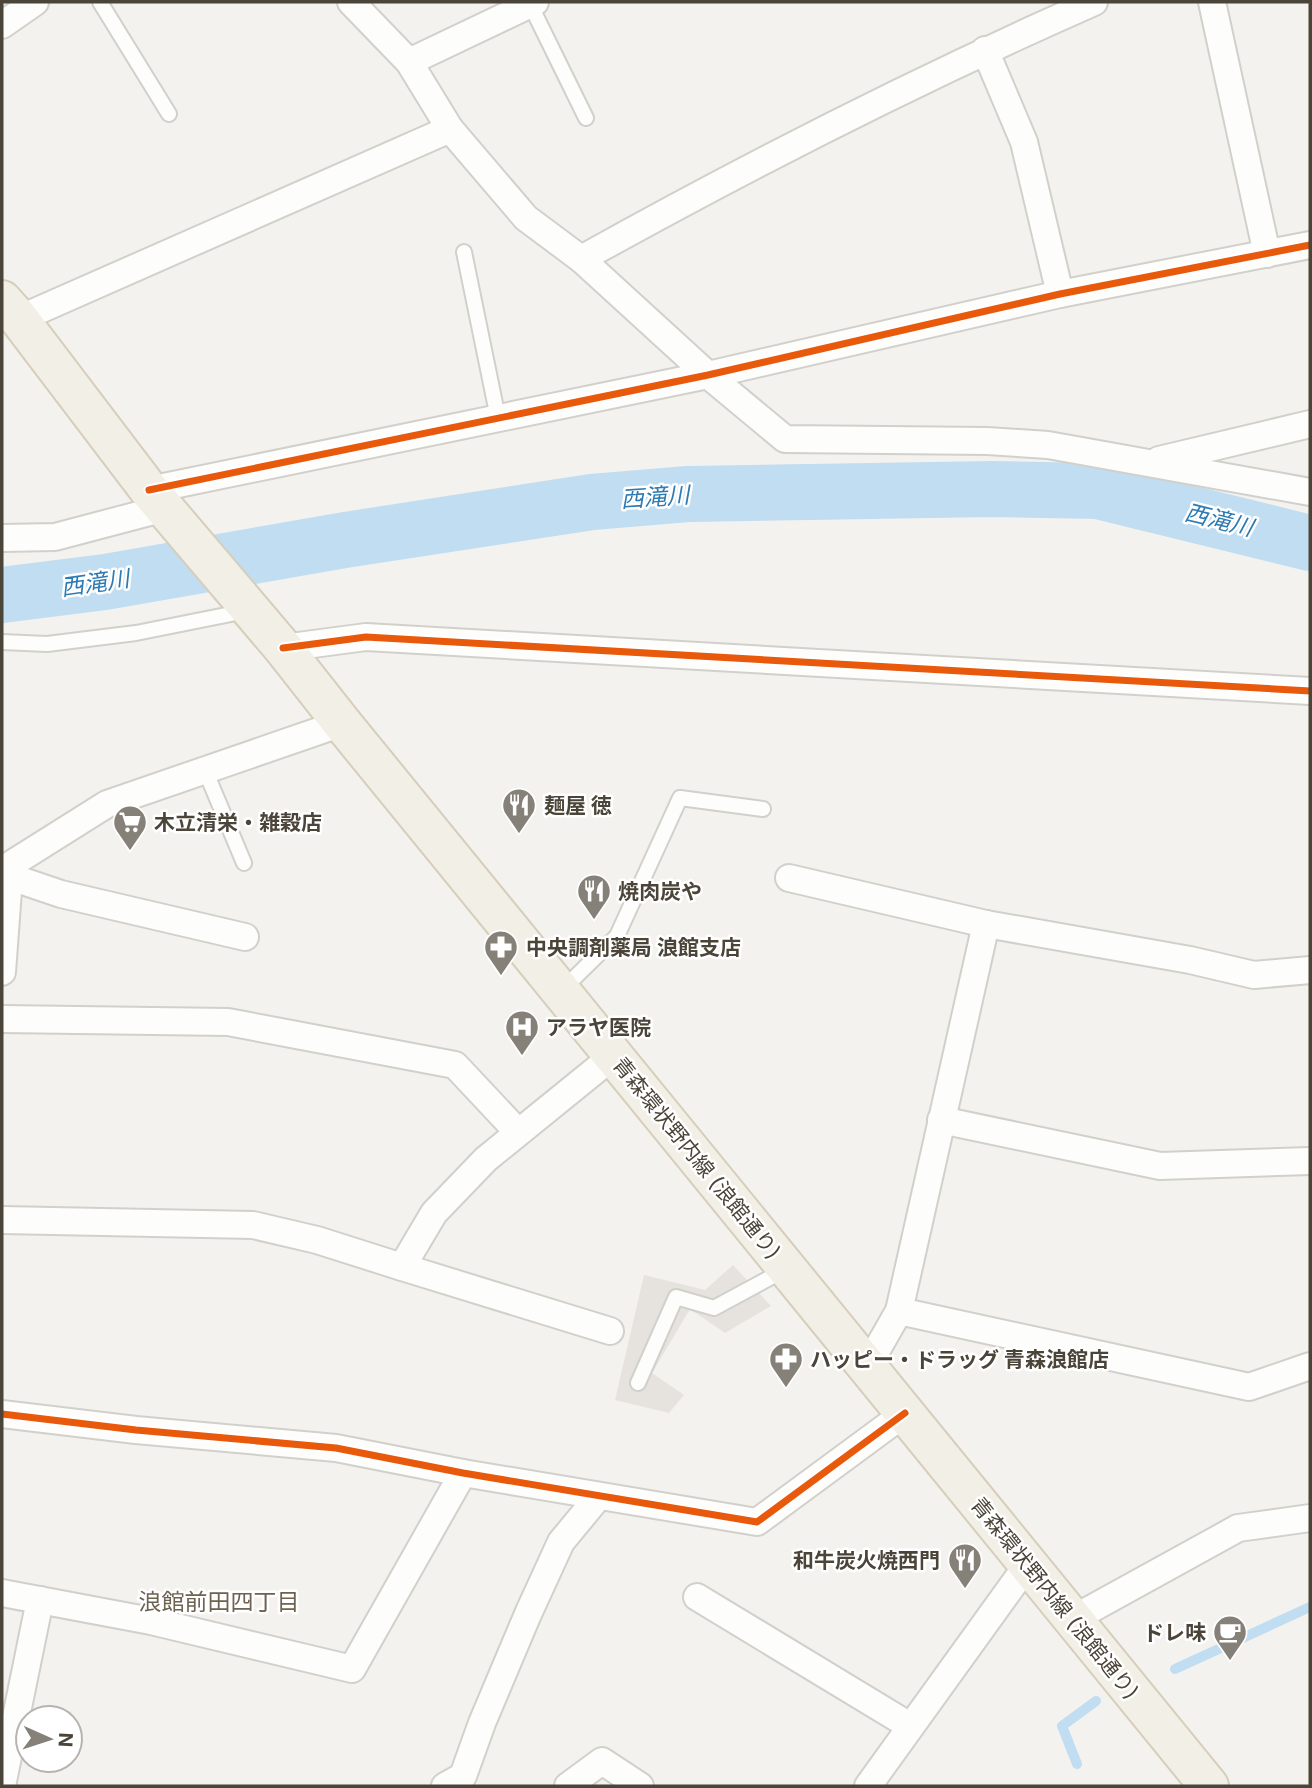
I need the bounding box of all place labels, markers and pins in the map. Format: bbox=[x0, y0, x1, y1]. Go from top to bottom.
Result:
restaurant icon: 麺屋 徳 bbox=[500, 786, 538, 835]
place label: 麺屋 徳 bbox=[544, 793, 612, 818]
supermarket icon: 木立清栄・雑穀店 bbox=[111, 803, 149, 852]
place label: 木立清栄・雑穀店 bbox=[154, 810, 322, 835]
restaurant icon: 焼肉炭や bbox=[575, 872, 613, 921]
place label: 焼肉炭や bbox=[618, 879, 702, 904]
pharmacy icon: 中央調剤薬局 浪館支店 bbox=[482, 928, 520, 977]
place label: 中央調剤薬局 浪館支店 bbox=[526, 935, 741, 960]
hospital icon: アラヤ医院 bbox=[503, 1008, 541, 1057]
place label: アラヤ医院 bbox=[546, 1015, 651, 1040]
pharmacy icon: ハッピー・ドラッグ 青森浪館店 bbox=[767, 1340, 805, 1389]
place label: ハッピー・ドラッグ 青森浪館店 bbox=[810, 1347, 1109, 1372]
restaurant icon: 和牛炭火焼西門 bbox=[946, 1541, 984, 1590]
place label: 和牛炭火焼西門 bbox=[793, 1548, 940, 1573]
cafe icon: ドレ味 bbox=[1211, 1613, 1249, 1662]
place label: ドレ味 bbox=[1143, 1620, 1206, 1645]

